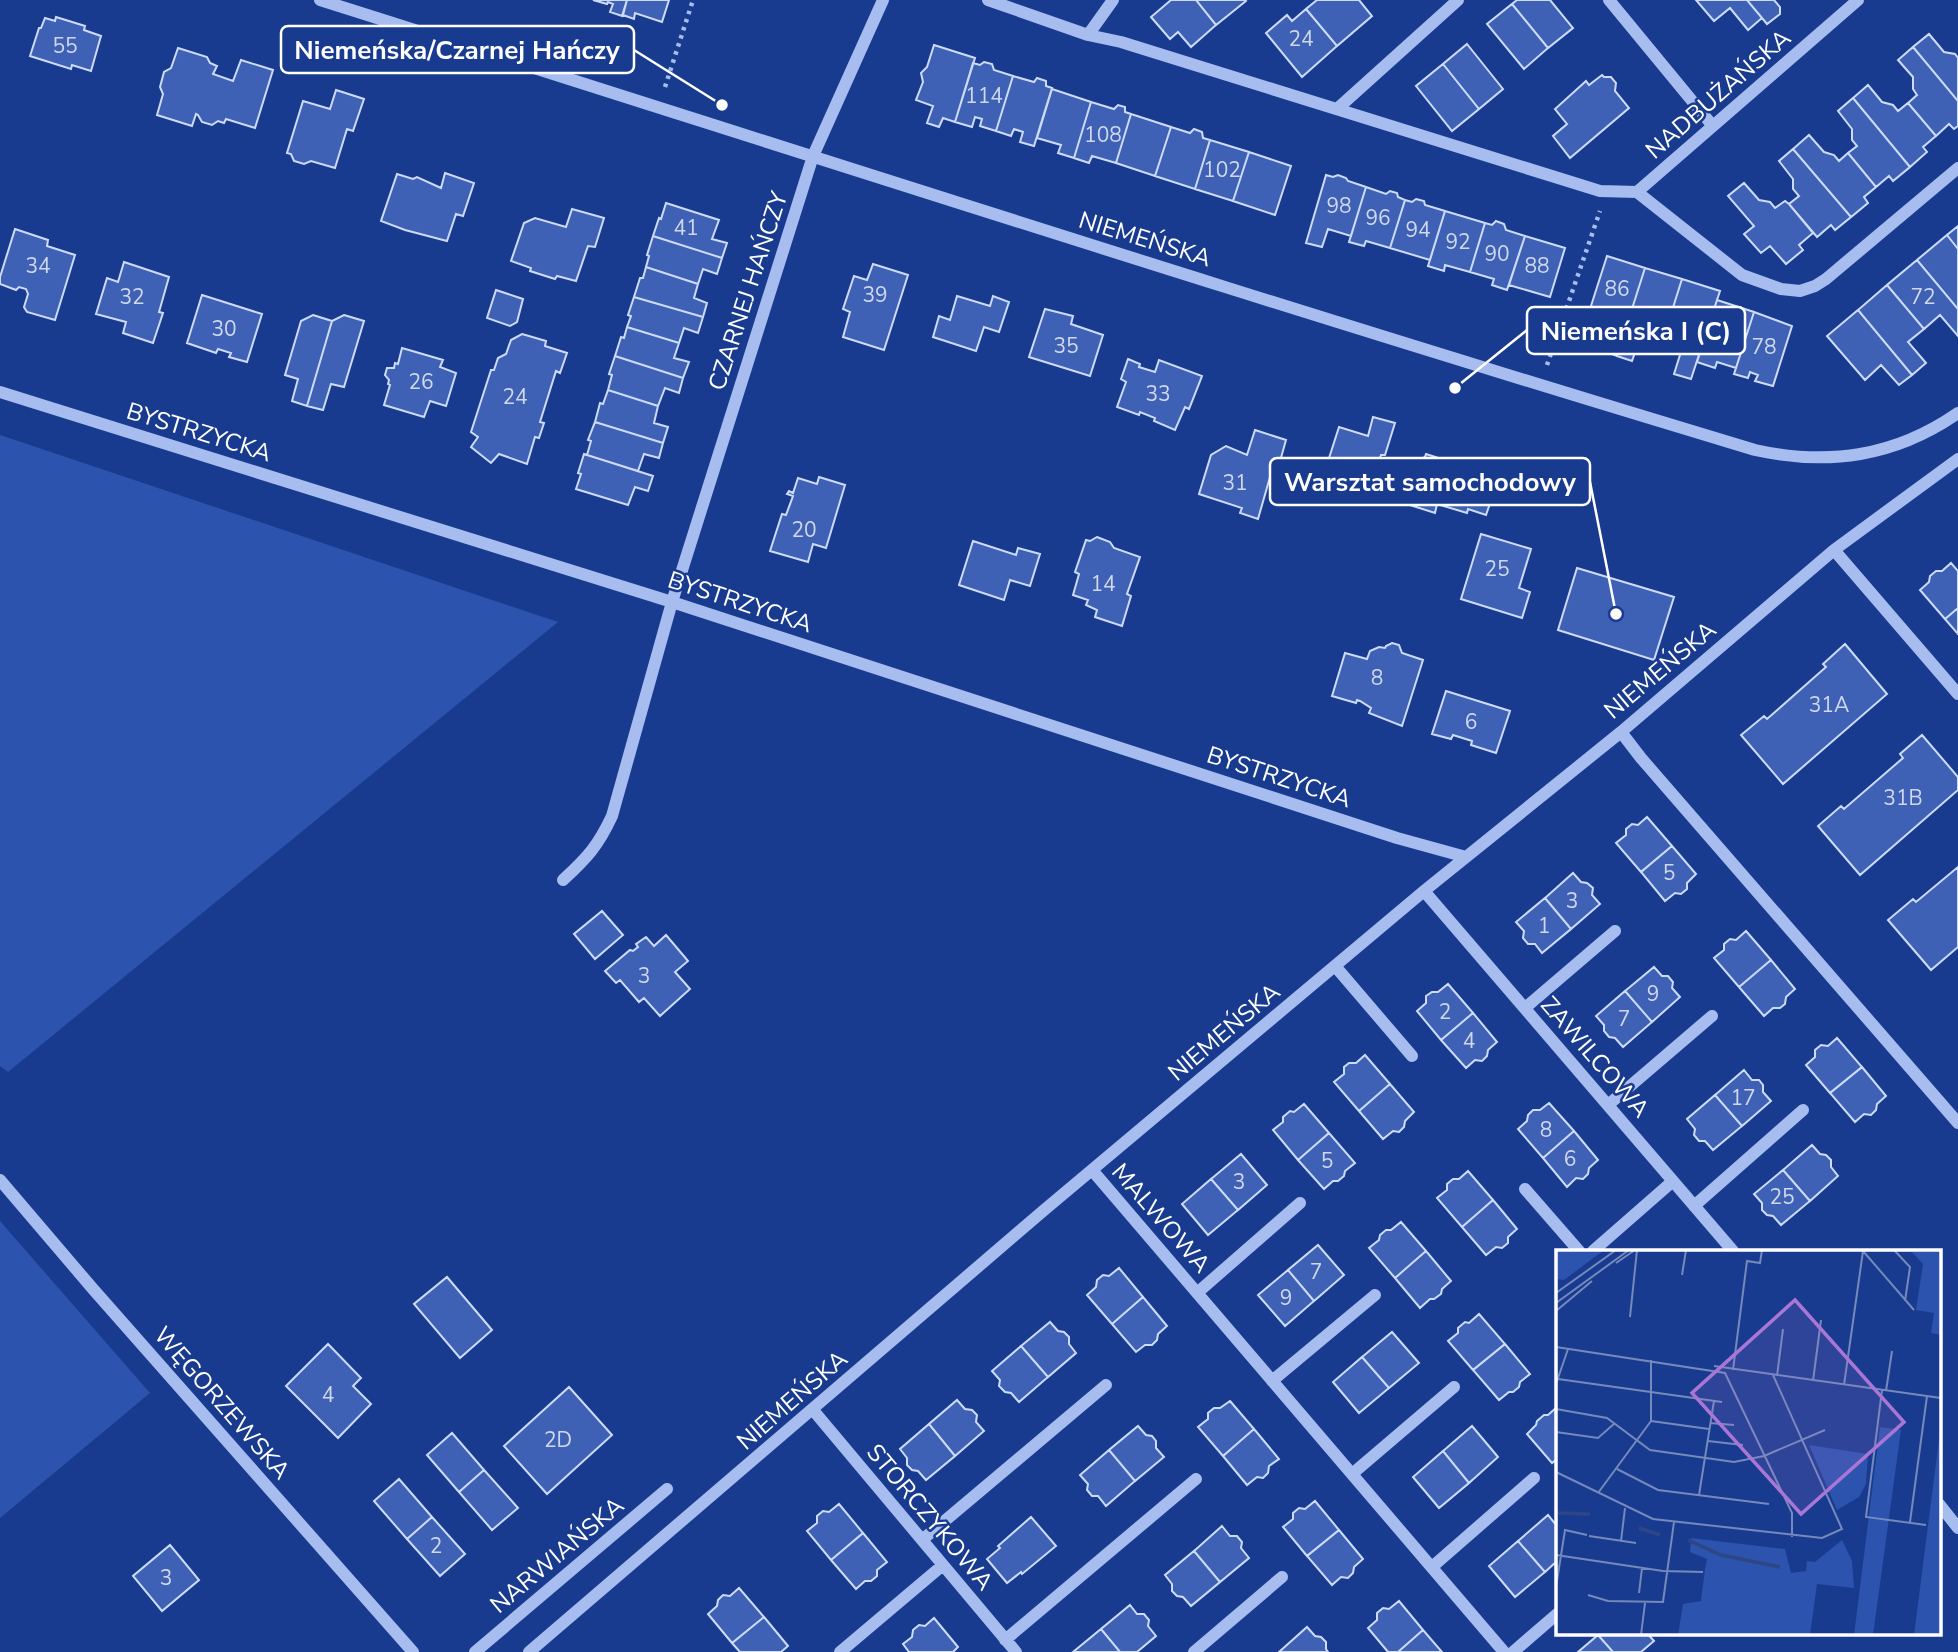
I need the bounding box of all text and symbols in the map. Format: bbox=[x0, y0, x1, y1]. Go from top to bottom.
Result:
street label: NADBUŻAŃSKA bbox=[1639, 22, 1798, 166]
house number: 24 bbox=[1288, 25, 1314, 53]
callout: Niemeńska/Czarnej Hańczy bbox=[281, 26, 634, 73]
house number: 55 bbox=[52, 32, 78, 60]
text: Niemeńska/Czarnej Hańczy bbox=[294, 33, 620, 68]
house number: 114 bbox=[965, 82, 1003, 110]
house number: 108 bbox=[1084, 121, 1122, 149]
house number: 102 bbox=[1203, 156, 1241, 184]
street label: CZARNEJ HAŃCZY bbox=[701, 187, 795, 394]
house number: 98 bbox=[1326, 192, 1352, 220]
street label: NIEMEŃSKA bbox=[1075, 204, 1216, 274]
house number: 96 bbox=[1365, 204, 1391, 232]
house number: 41 bbox=[673, 214, 699, 242]
house number: 94 bbox=[1405, 216, 1431, 244]
house number: 92 bbox=[1445, 228, 1471, 256]
house number: 90 bbox=[1484, 240, 1510, 268]
house number: 34 bbox=[25, 252, 51, 280]
house number: 88 bbox=[1524, 252, 1550, 280]
house number: 86 bbox=[1604, 275, 1630, 303]
house number: 39 bbox=[862, 281, 888, 309]
house number: 32 bbox=[119, 283, 145, 311]
house number: 72 bbox=[1910, 283, 1936, 311]
callout: Niemeńska I (C) bbox=[1527, 307, 1745, 354]
text: Niemeńska I (C) bbox=[1541, 314, 1731, 349]
house number: 30 bbox=[211, 315, 237, 343]
house number: 35 bbox=[1053, 332, 1079, 360]
house number: 78 bbox=[1751, 333, 1777, 361]
house number: 26 bbox=[408, 368, 434, 396]
house number: 33 bbox=[1145, 380, 1171, 408]
house number: 24 bbox=[502, 383, 528, 411]
street label: BYSTRZYCKA bbox=[123, 395, 276, 469]
callout: Warsztat samochodowy bbox=[1270, 458, 1590, 505]
text: Warsztat samochodowy bbox=[1284, 465, 1576, 500]
house number: 31 bbox=[1222, 469, 1248, 497]
house number: 20 bbox=[791, 516, 817, 544]
house number: 25 bbox=[1484, 555, 1510, 583]
street label: BYSTRZYCKA bbox=[664, 564, 817, 641]
house number: 14 bbox=[1090, 570, 1116, 598]
street label: NIEMEŃSKA bbox=[1597, 613, 1723, 726]
house number: 8 bbox=[1371, 664, 1383, 692]
house number: 31A bbox=[1809, 691, 1849, 719]
house number: 6 bbox=[1465, 708, 1477, 736]
street label: BYSTRZYCKA bbox=[1203, 739, 1356, 816]
house number: 31B bbox=[1883, 784, 1923, 812]
house number: 5 bbox=[1663, 859, 1675, 887]
house number: 3 bbox=[1566, 887, 1578, 915]
house number: 1 bbox=[1538, 912, 1550, 940]
house number: 3 bbox=[638, 962, 650, 990]
street label: NIEMEŃSKA bbox=[1161, 975, 1287, 1088]
house number: 9 bbox=[1647, 980, 1659, 1008]
street label: ZAWILCOWA bbox=[1533, 989, 1657, 1125]
house number: 2 bbox=[1439, 998, 1451, 1026]
house number: 7 bbox=[1618, 1005, 1630, 1033]
house number: 4 bbox=[1463, 1027, 1475, 1055]
house number: 17 bbox=[1730, 1084, 1756, 1112]
house number: 8 bbox=[1540, 1116, 1552, 1144]
house number: 6 bbox=[1564, 1145, 1576, 1173]
house number: 5 bbox=[1321, 1147, 1333, 1175]
street label: MALWOWA bbox=[1105, 1156, 1218, 1280]
house number: 3 bbox=[1233, 1168, 1245, 1196]
house number: 25 bbox=[1769, 1183, 1795, 1211]
inset map bbox=[1556, 1250, 1940, 1634]
house number: 7 bbox=[1310, 1258, 1322, 1286]
house number: 9 bbox=[1280, 1284, 1292, 1312]
street label: WĘGORZEWSKA bbox=[147, 1320, 298, 1487]
street label: NIEMEŃSKA bbox=[730, 1343, 854, 1457]
house number: 4 bbox=[322, 1381, 334, 1409]
house number: 2D bbox=[544, 1426, 572, 1454]
street label: STORCZYKOWA bbox=[859, 1437, 1001, 1597]
street label: NARWIAŃSKA bbox=[483, 1489, 631, 1620]
house number: 2 bbox=[430, 1532, 442, 1560]
house number: 3 bbox=[160, 1564, 172, 1592]

